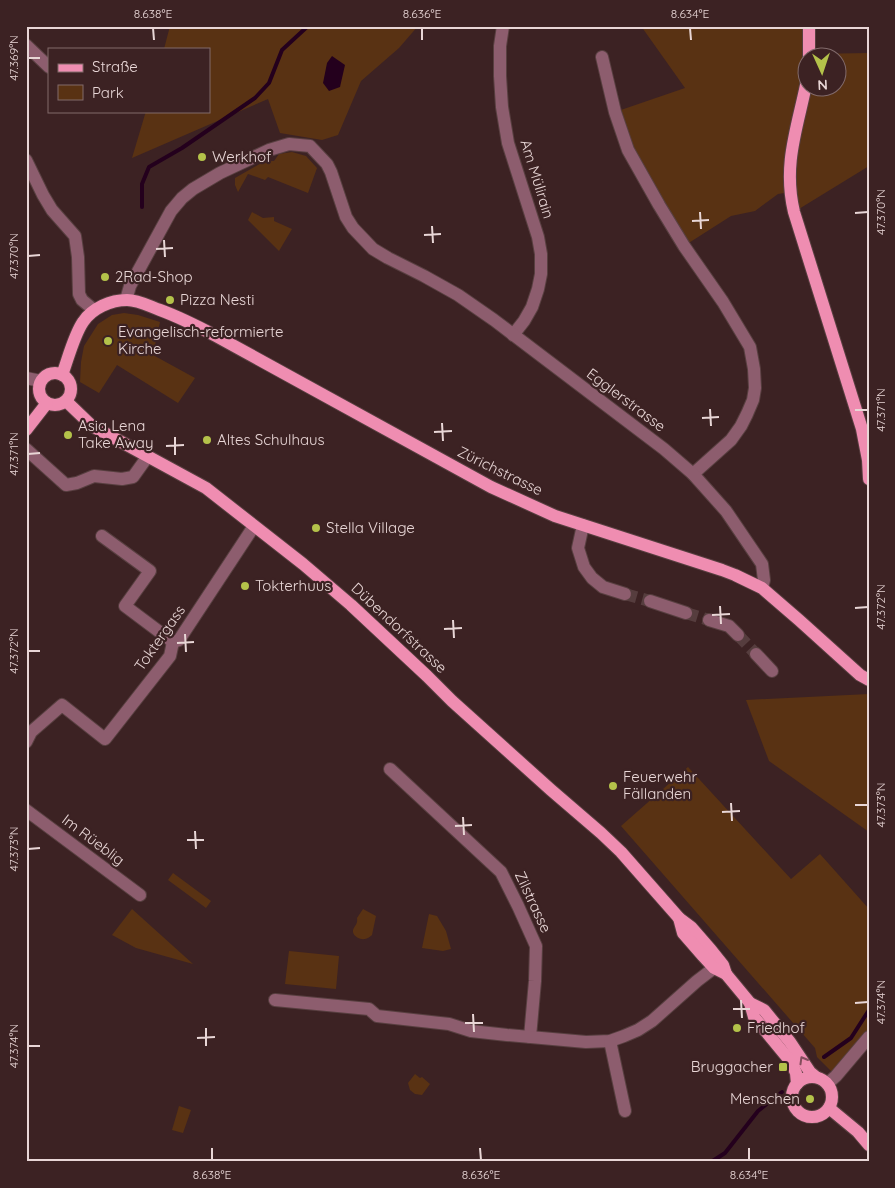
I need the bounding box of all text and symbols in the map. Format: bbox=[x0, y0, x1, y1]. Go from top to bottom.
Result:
text: 8.638°E bbox=[134, 6, 173, 21]
text: 8.636°E bbox=[403, 6, 442, 21]
text: 8.634°E bbox=[671, 6, 709, 21]
text: 47.369°N bbox=[6, 35, 21, 81]
legend bbox=[48, 48, 210, 112]
north arrow bbox=[798, 48, 848, 98]
text: Straße bbox=[92, 57, 138, 76]
text: N bbox=[817, 76, 828, 94]
text: Park bbox=[92, 83, 124, 102]
street label: Am Mülirain bbox=[516, 137, 559, 221]
place label: Werkhof bbox=[212, 147, 272, 166]
marker: Werkhof bbox=[196, 151, 208, 163]
text: 47.370°N bbox=[873, 189, 888, 235]
text: 47.370°N bbox=[6, 233, 21, 279]
place label: 2Rad-Shop bbox=[115, 267, 193, 286]
marker: 2Rad-Shop bbox=[99, 271, 111, 283]
place label: Pizza Nesti bbox=[180, 290, 254, 309]
marker: Pizza Nesti bbox=[164, 294, 176, 306]
place label: Evangelisch-reformierte Kirche bbox=[118, 322, 284, 358]
marker: Evangelisch-reformierte Kirche bbox=[102, 335, 114, 347]
street label: Egglerstrasse bbox=[583, 364, 670, 435]
text: 47.371°N bbox=[873, 388, 888, 432]
place label: Asia Lena Take Away bbox=[78, 416, 153, 452]
marker: Asia Lena Take Away bbox=[62, 429, 74, 441]
place label: Altes Schulhaus bbox=[217, 430, 324, 449]
text: 47.371°N bbox=[6, 432, 21, 476]
marker: Altes Schulhaus bbox=[201, 434, 213, 446]
street label: Zürichstrasse bbox=[454, 442, 546, 499]
place label: Stella Village bbox=[326, 518, 415, 537]
marker: Stella Village bbox=[310, 522, 322, 534]
place label: Tokterhuus bbox=[255, 576, 331, 595]
street label: Dübendorfstrasse bbox=[347, 578, 451, 677]
marker: Tokterhuus bbox=[239, 580, 251, 592]
text: 47.372°N bbox=[873, 584, 888, 630]
street label: Toktergass bbox=[130, 601, 189, 674]
text: 47.372°N bbox=[6, 628, 21, 674]
place label: Feuerwehr Fällanden bbox=[623, 767, 698, 803]
marker: Feuerwehr Fällanden bbox=[607, 780, 619, 792]
text: 47.373°N bbox=[873, 783, 888, 828]
street label: Im Rüeblig bbox=[58, 810, 128, 869]
text: 47.373°N bbox=[6, 827, 21, 872]
street label: Zilstrasse bbox=[511, 868, 556, 936]
text: 47.374°N bbox=[873, 980, 888, 1024]
place label: Friedhof bbox=[747, 1018, 805, 1037]
marker: Friedhof bbox=[731, 1022, 743, 1034]
text: 47.374°N bbox=[6, 1024, 21, 1068]
one-way arrow bbox=[799, 1056, 809, 1065]
place label: Bruggacher bbox=[691, 1057, 773, 1076]
marker: Bruggacher bbox=[777, 1061, 789, 1073]
place label: Menschen bbox=[730, 1089, 800, 1108]
marker: Menschen bbox=[804, 1093, 816, 1105]
text: 8.638°E bbox=[193, 1167, 232, 1182]
text: 8.636°E bbox=[462, 1167, 501, 1182]
text: 8.634°E bbox=[730, 1167, 768, 1182]

